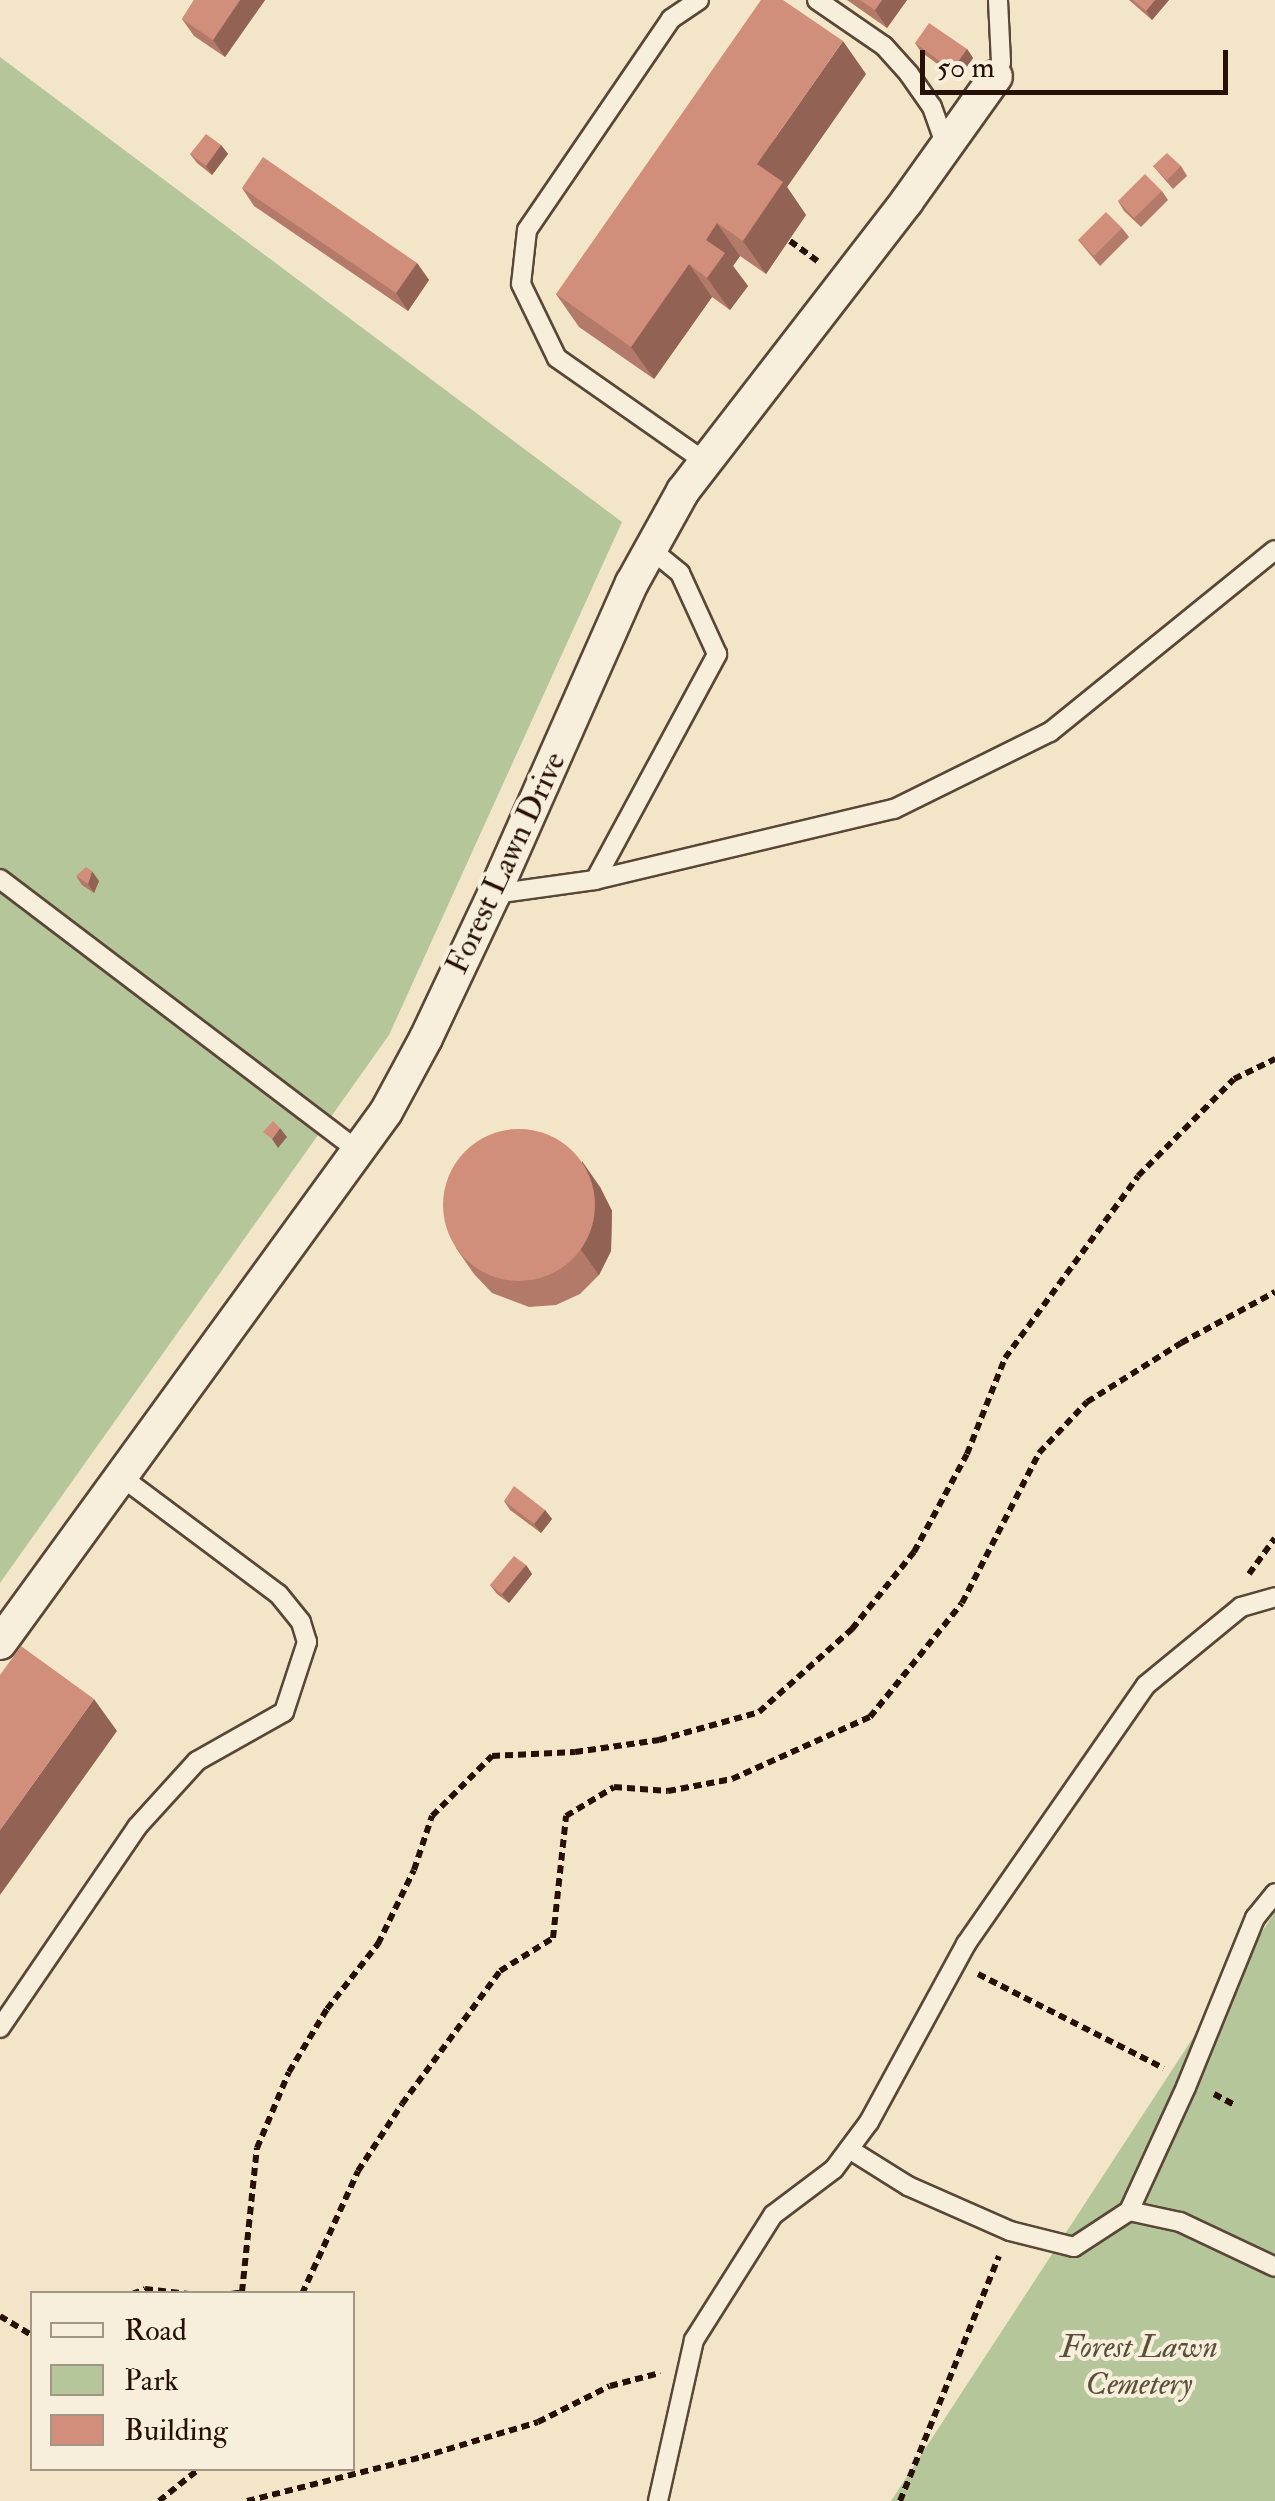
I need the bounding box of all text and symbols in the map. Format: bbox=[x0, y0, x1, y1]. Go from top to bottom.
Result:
scale bar bbox=[925, 30, 1232, 92]
text: 50 m bbox=[937, 49, 995, 86]
street label: Forest Lawn Drive bbox=[438, 746, 574, 980]
legend bbox=[30, 2291, 355, 2471]
text: Road bbox=[124, 2312, 187, 2349]
park label: Forest Lawn Cemetery bbox=[1060, 2329, 1218, 2404]
text: Park bbox=[124, 2362, 179, 2399]
text: Building bbox=[124, 2412, 228, 2449]

